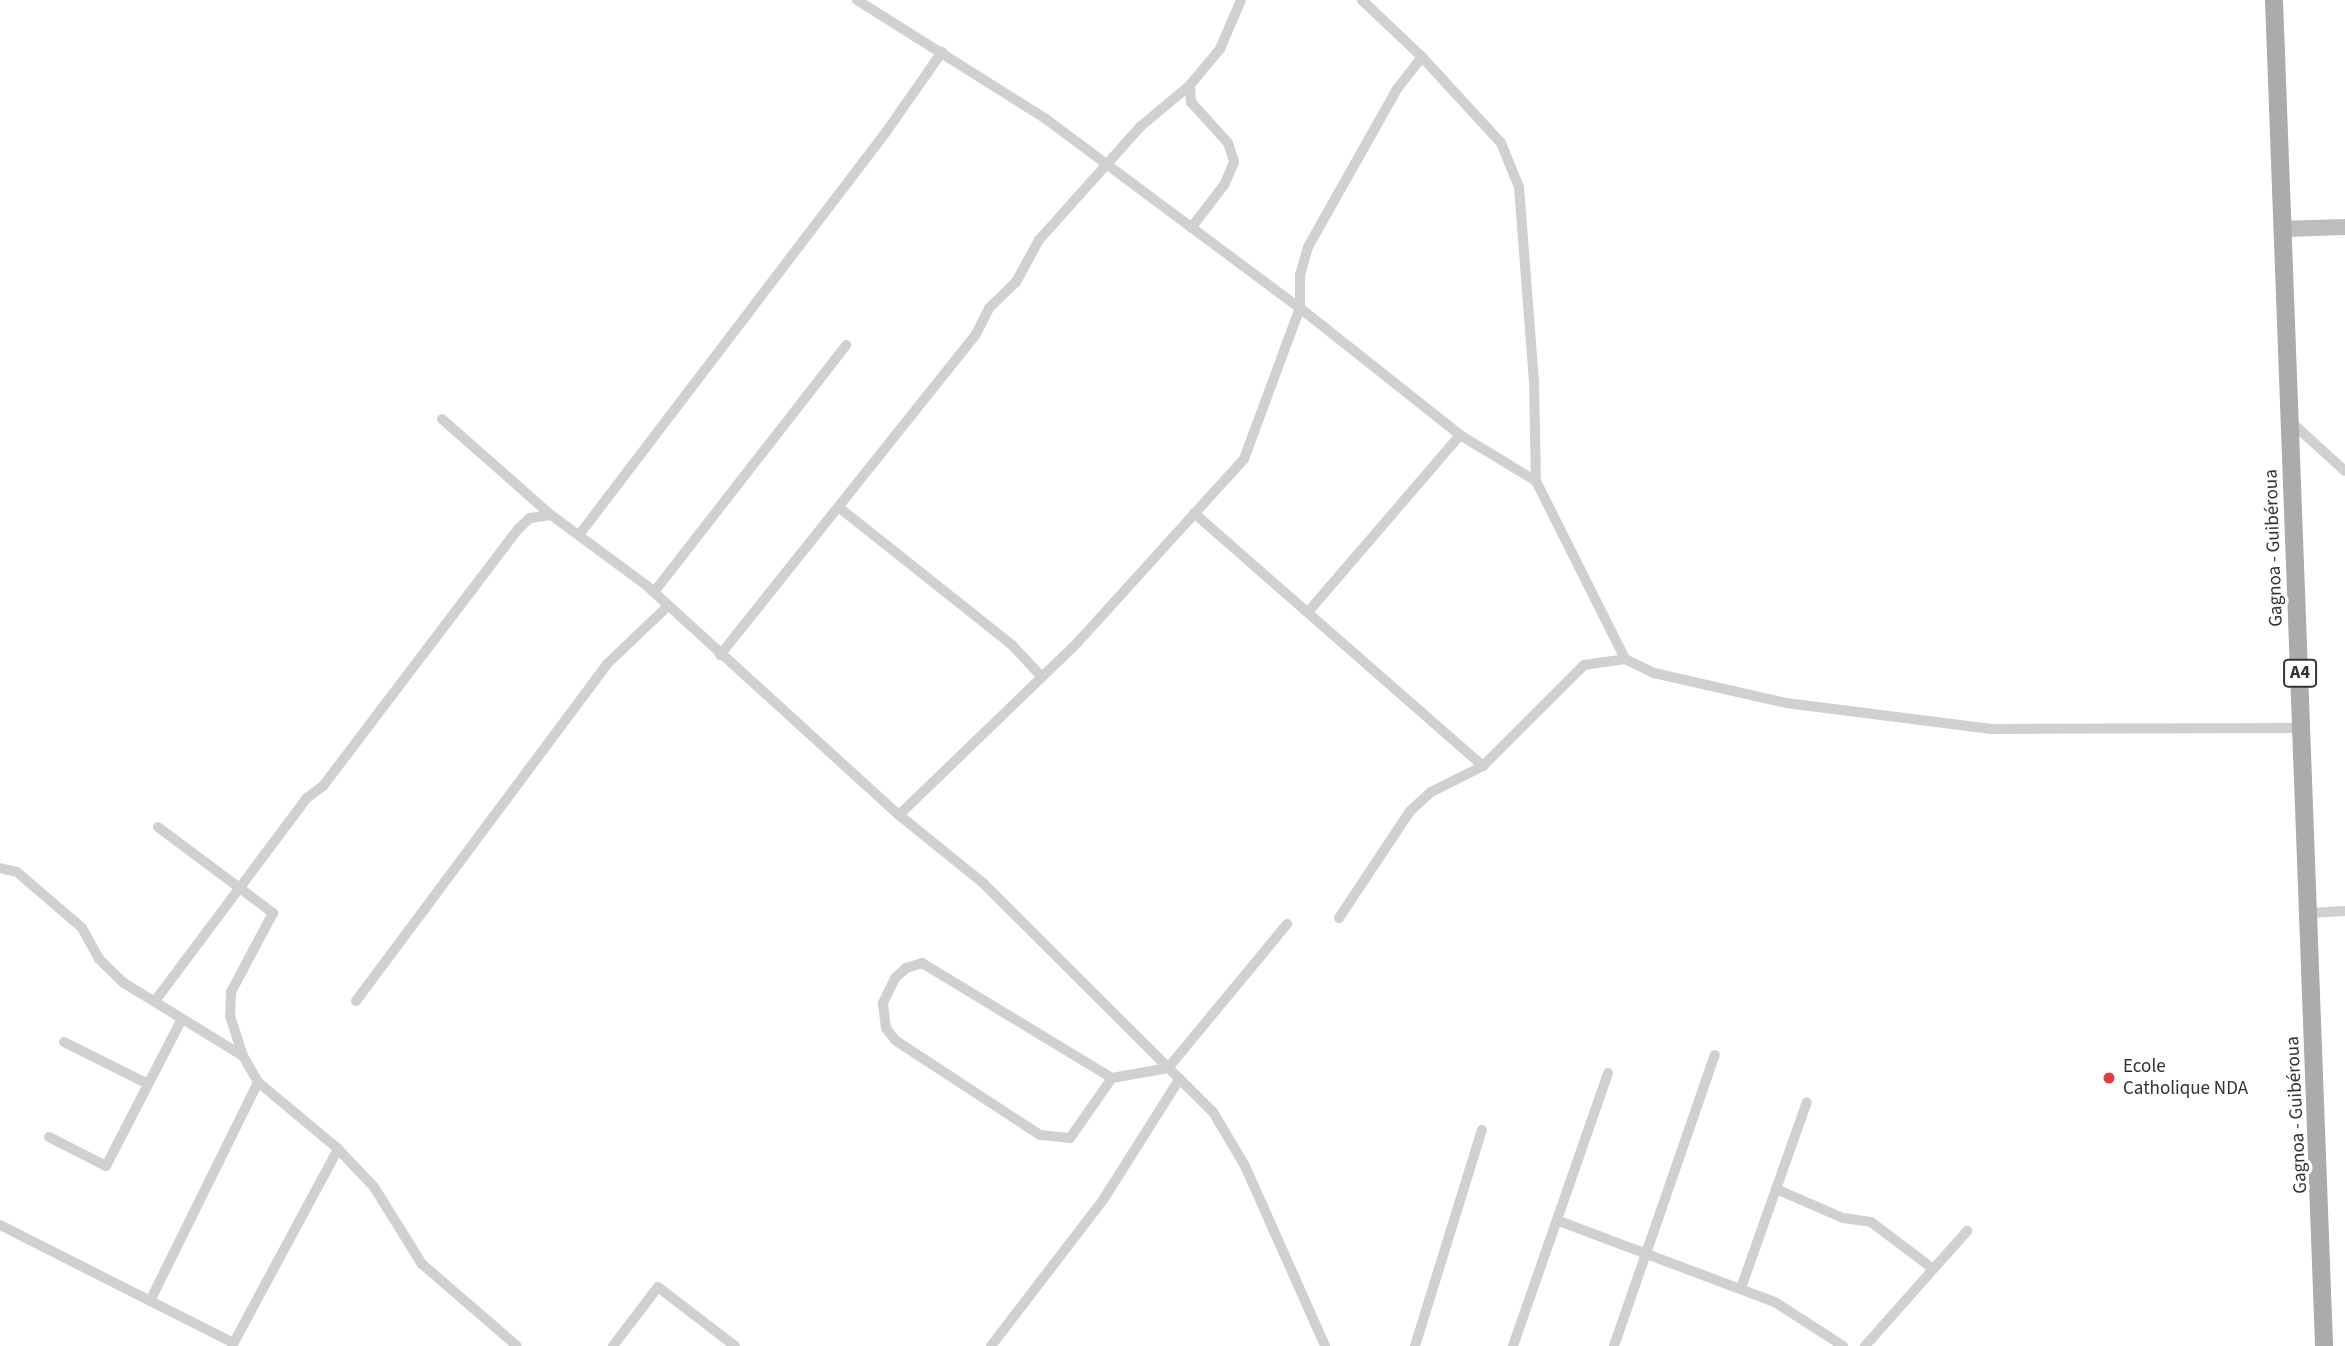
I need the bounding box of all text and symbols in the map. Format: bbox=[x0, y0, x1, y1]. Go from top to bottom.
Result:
street label: Gagnoa - Guibéroua bbox=[2260, 469, 2288, 627]
road number: A4 bbox=[2282, 658, 2318, 688]
street label: Gagnoa - Guibéroua bbox=[2281, 1036, 2313, 1194]
place label: Ecole Catholique NDA bbox=[2123, 1056, 2248, 1100]
marker: Ecole Catholique NDA bbox=[2101, 1070, 2117, 1086]

